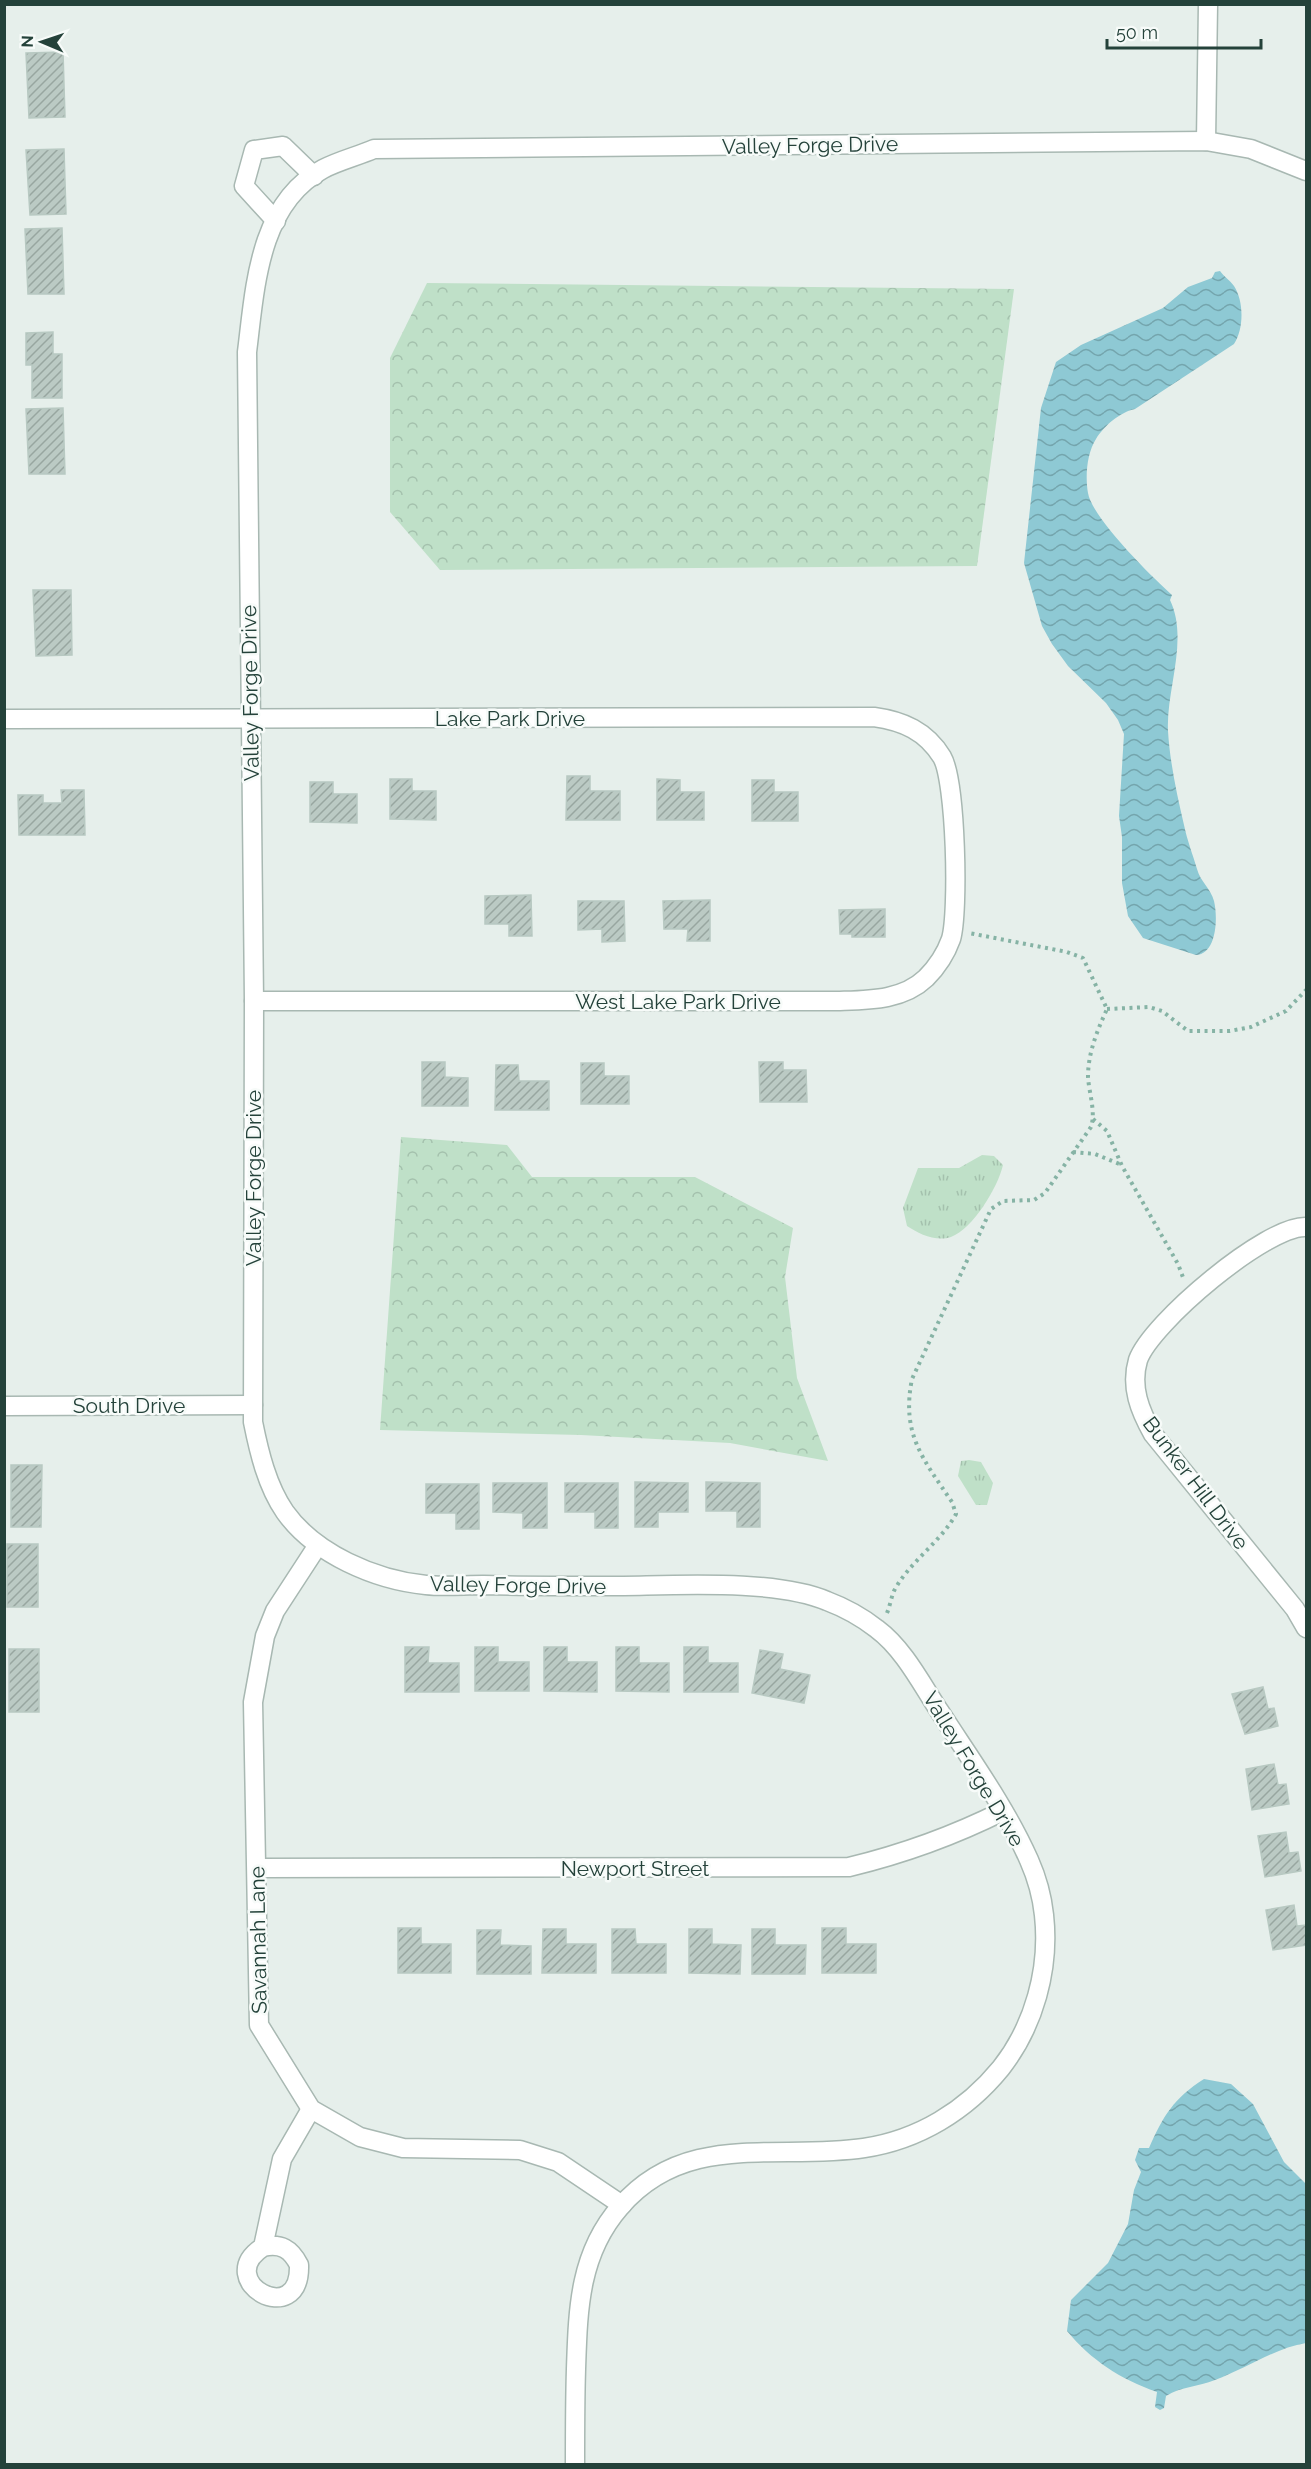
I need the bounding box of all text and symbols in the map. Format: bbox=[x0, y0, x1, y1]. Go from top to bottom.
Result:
north arrow bbox=[12, 12, 72, 72]
scale bar bbox=[1107, 12, 1262, 50]
text: 50 m bbox=[1116, 22, 1158, 43]
text: N bbox=[18, 35, 37, 48]
street label: Valley Forge Drive bbox=[722, 131, 898, 159]
street label: Valley Forge Drive bbox=[236, 605, 264, 781]
street label: Lake Park Drive bbox=[435, 706, 585, 731]
street label: West Lake Park Drive bbox=[575, 989, 781, 1014]
street label: Valley Forge Drive bbox=[241, 1090, 266, 1266]
street label: South Drive bbox=[73, 1393, 185, 1418]
street label: Bunker Hill Drive bbox=[1138, 1412, 1254, 1554]
street label: Valley Forge Drive bbox=[430, 1571, 606, 1599]
street label: Valley Forge Drive bbox=[918, 1687, 1030, 1851]
street label: Newport Street bbox=[561, 1856, 709, 1881]
street label: Savannah Lane bbox=[244, 1866, 272, 2014]

